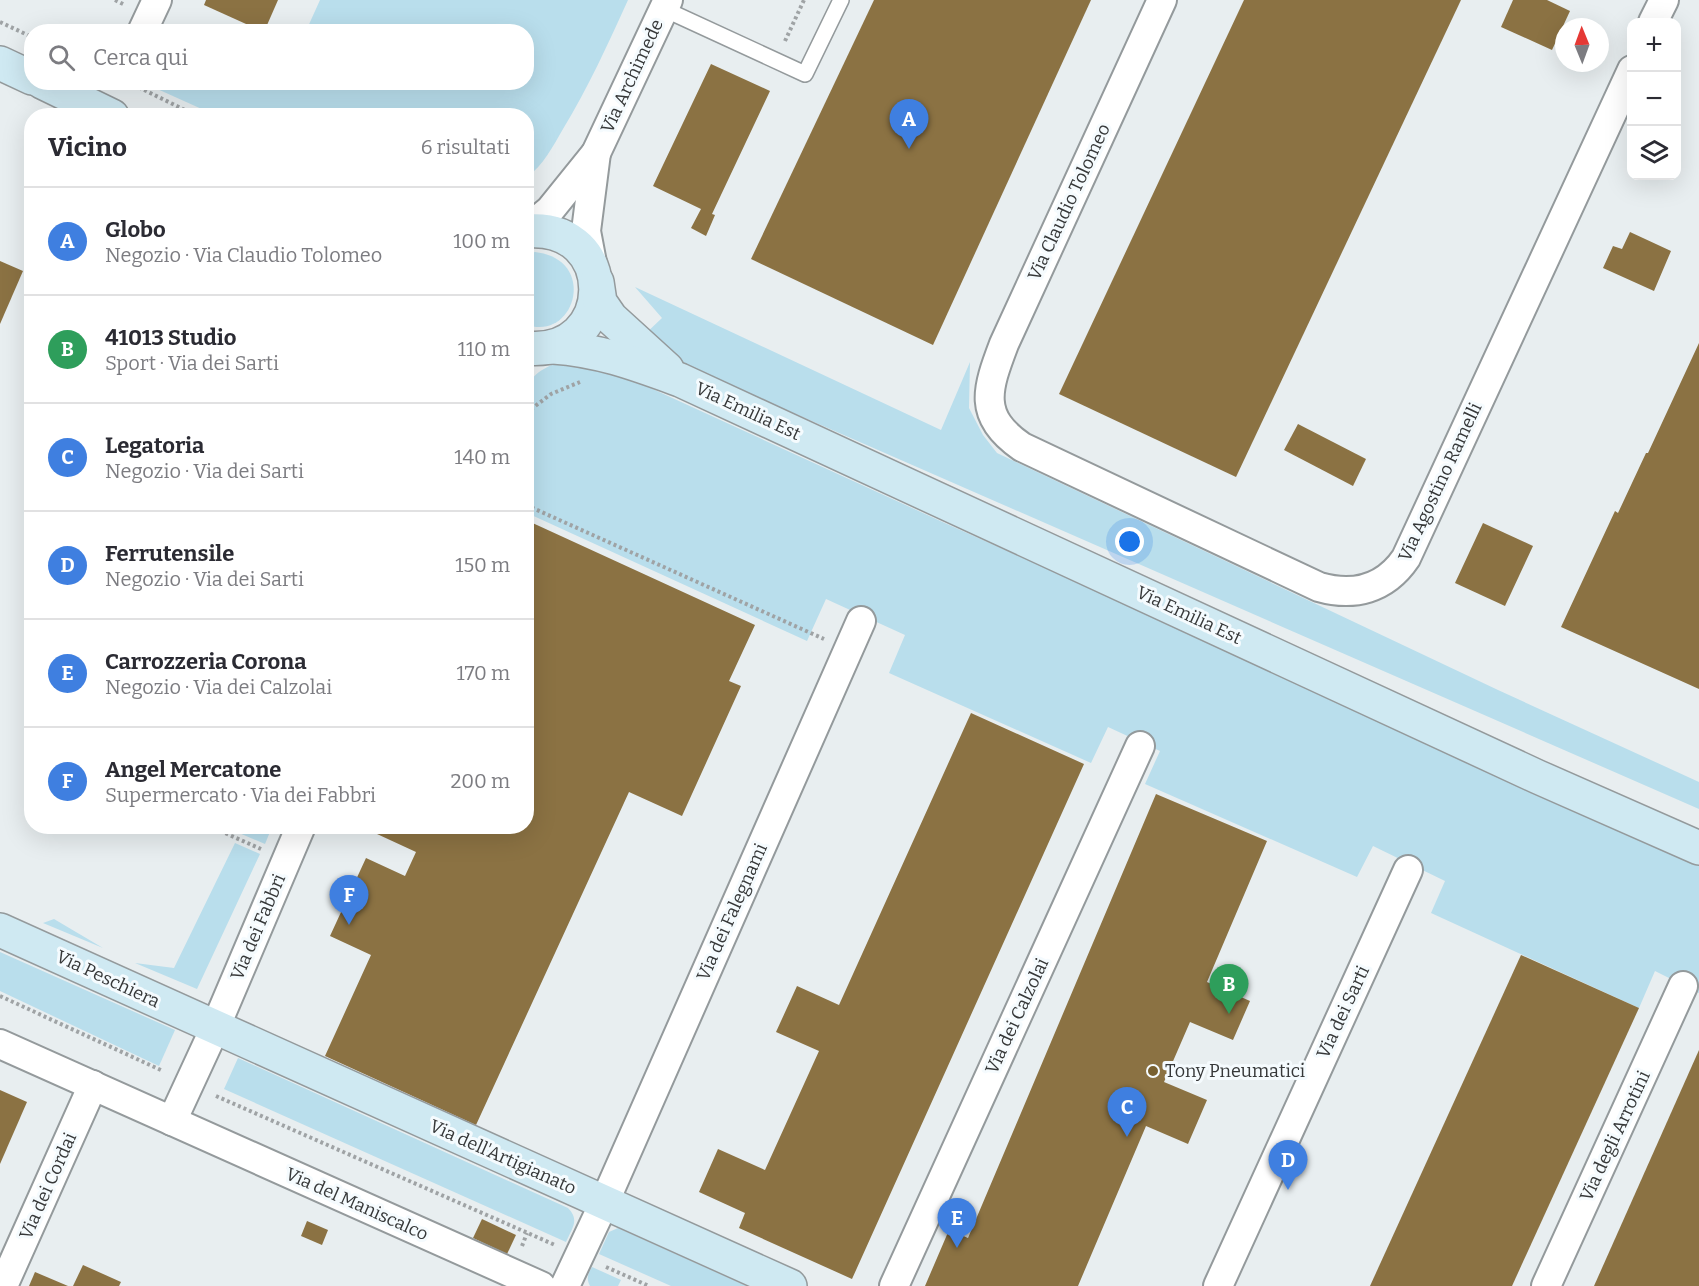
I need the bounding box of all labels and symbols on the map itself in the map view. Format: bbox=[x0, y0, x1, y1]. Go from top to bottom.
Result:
street label: Via Archimede bbox=[596, 16, 668, 136]
north arrow bbox=[1555, 18, 1609, 72]
pin: A bbox=[890, 100, 928, 149]
street label: Via Claudio Tolomeo bbox=[1023, 120, 1115, 284]
street label: Via Emilia Est bbox=[692, 377, 805, 445]
street label: Via Agostino Ramelli bbox=[1394, 399, 1486, 565]
your location bbox=[1115, 527, 1144, 556]
street label: Via Emilia Est bbox=[1133, 581, 1246, 649]
street label: Via dei Falegnami bbox=[692, 840, 772, 984]
street label: Via dei Fabbri bbox=[226, 871, 290, 983]
pin: F bbox=[330, 876, 368, 925]
street label: Via Peschiera bbox=[53, 945, 163, 1013]
street label: Via dei Calzolai bbox=[981, 955, 1053, 1077]
street label: Via dei Sarti bbox=[1312, 962, 1374, 1062]
pin: B bbox=[1210, 964, 1248, 1014]
place label: Tony Pneumatici bbox=[1165, 1060, 1305, 1082]
marker: Tony Pneumatici bbox=[1146, 1064, 1160, 1078]
street label: Via degli Arrotini bbox=[1575, 1067, 1655, 1205]
pin: C bbox=[1108, 1088, 1146, 1137]
street label: Via dell'Artigianato bbox=[426, 1115, 580, 1199]
street label: Via dei Cordai bbox=[15, 1129, 81, 1243]
pin: D bbox=[1268, 1140, 1308, 1190]
street label: Via del Maniscalco bbox=[282, 1163, 432, 1245]
pin: E bbox=[938, 1198, 976, 1248]

